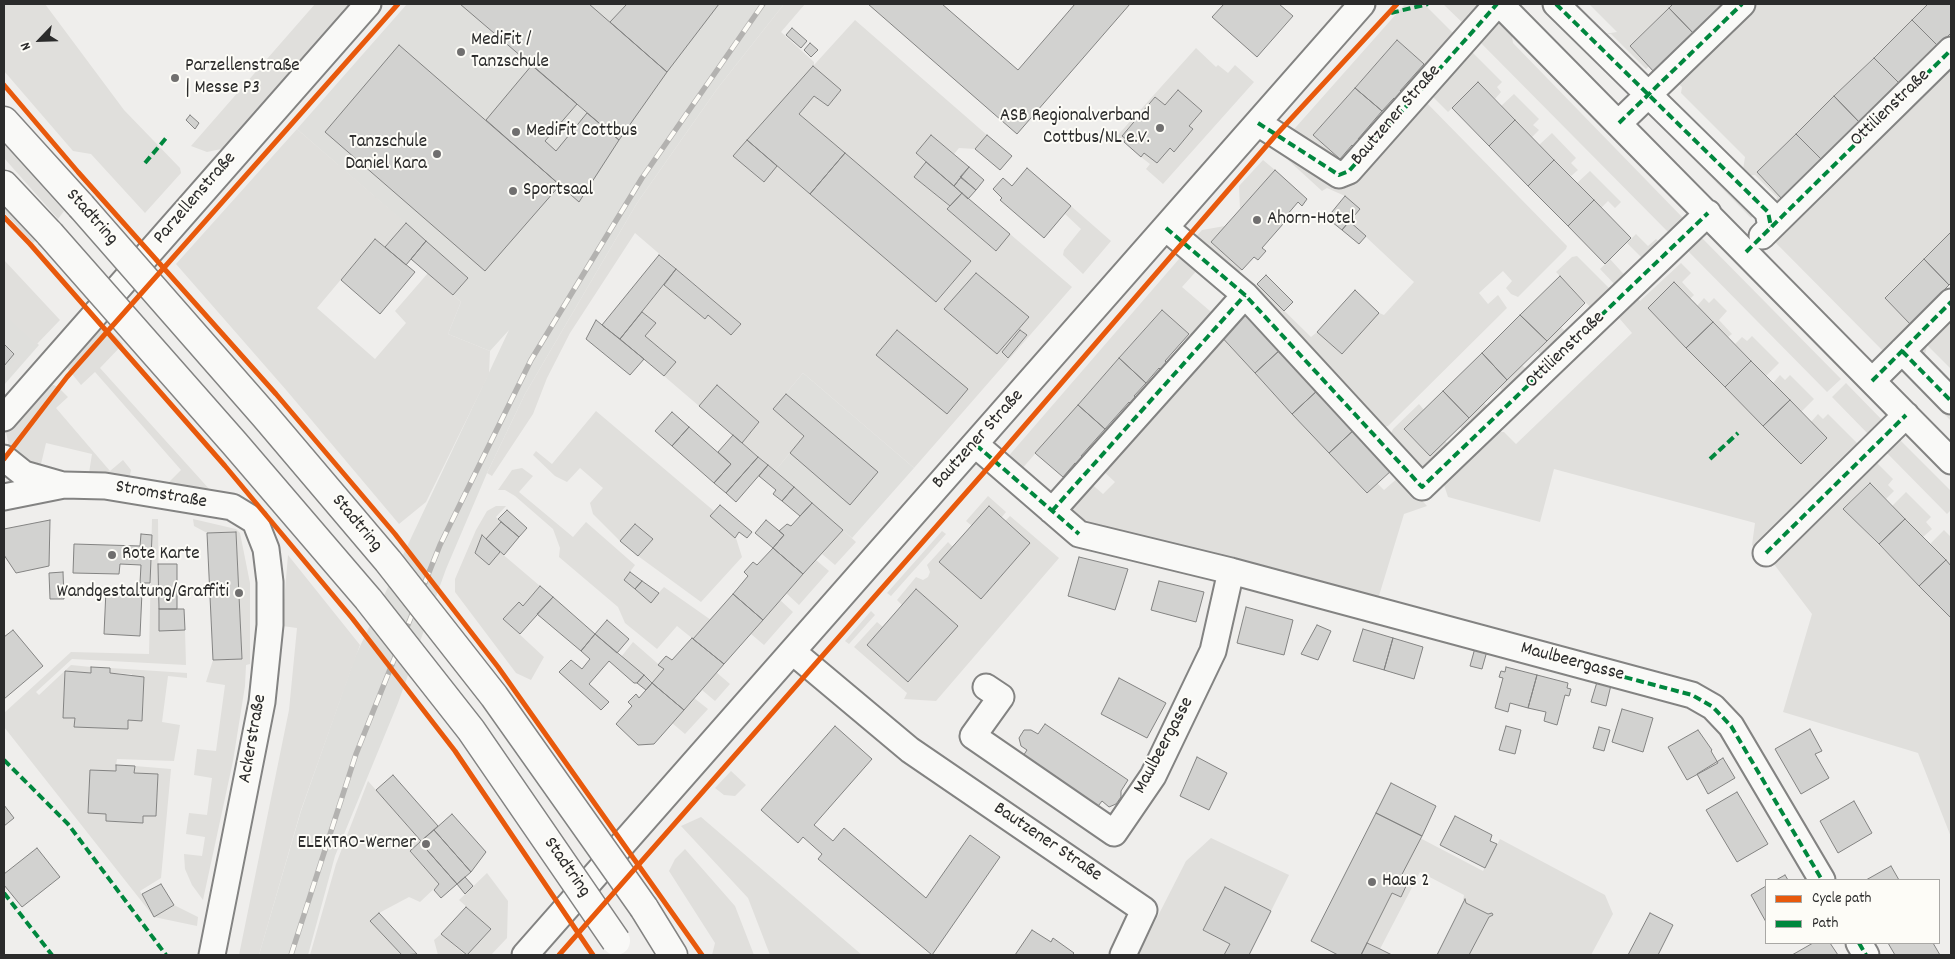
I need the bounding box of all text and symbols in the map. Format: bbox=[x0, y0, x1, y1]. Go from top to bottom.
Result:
north arrow bbox=[15, 15, 65, 65]
place label: MediFit / Tanzschule bbox=[471, 30, 549, 74]
text: N bbox=[16, 39, 37, 53]
marker: MediFit / Tanzschule bbox=[455, 46, 467, 58]
place label: Parzellenstraße | Messe P3 bbox=[185, 56, 300, 100]
street label: Bautzener Straße bbox=[1347, 61, 1447, 171]
street label: Ottilienstraße bbox=[1846, 65, 1936, 153]
marker: Parzellenstraße | Messe P3 bbox=[169, 72, 181, 84]
place label: ASB Regionalverband Cottbus/NL e.V. bbox=[1000, 106, 1150, 150]
place label: MediFit Cottbus bbox=[526, 121, 637, 143]
marker: ASB Regionalverband Cottbus/NL e.V. bbox=[1154, 122, 1166, 134]
marker: MediFit Cottbus bbox=[510, 126, 522, 138]
place label: Tanzschule Daniel Kara bbox=[345, 132, 427, 176]
street label: Parzellenstraße bbox=[150, 148, 242, 250]
marker: Tanzschule Daniel Kara bbox=[431, 148, 443, 160]
place label: Sportsaal bbox=[523, 180, 593, 202]
street label: Stadtring bbox=[60, 185, 122, 251]
marker: Sportsaal bbox=[507, 185, 519, 197]
place label: Ahorn-Hotel bbox=[1267, 209, 1355, 231]
marker: Ahorn-Hotel bbox=[1251, 214, 1263, 226]
street label: Ottilienstraße bbox=[1521, 307, 1611, 395]
street label: Bautzener Straße bbox=[928, 386, 1030, 494]
street label: Stromstraße bbox=[114, 477, 208, 515]
street label: Stadtring bbox=[325, 491, 387, 557]
place label: Rote Karte bbox=[122, 544, 200, 566]
marker: Rote Karte bbox=[106, 549, 118, 561]
place label: Wandgestaltung/Graffiti bbox=[57, 582, 229, 604]
marker: Wandgestaltung/Graffiti bbox=[233, 587, 245, 599]
street label: Maulbeergasse bbox=[1518, 638, 1626, 688]
street label: Ackerstraße bbox=[235, 693, 273, 785]
street label: Maulbeergasse bbox=[1130, 694, 1200, 798]
street label: Bautzener Straße bbox=[988, 798, 1106, 888]
place label: ELEKTRO-Werner bbox=[297, 833, 416, 855]
street label: Stadtring bbox=[537, 834, 595, 902]
marker: ELEKTRO-Werner bbox=[420, 838, 432, 850]
place label: Haus 2 bbox=[1382, 871, 1429, 893]
marker: Haus 2 bbox=[1366, 876, 1378, 888]
legend bbox=[1765, 879, 1940, 944]
text: Cycle path bbox=[1812, 888, 1871, 910]
text: Path bbox=[1812, 913, 1838, 935]

